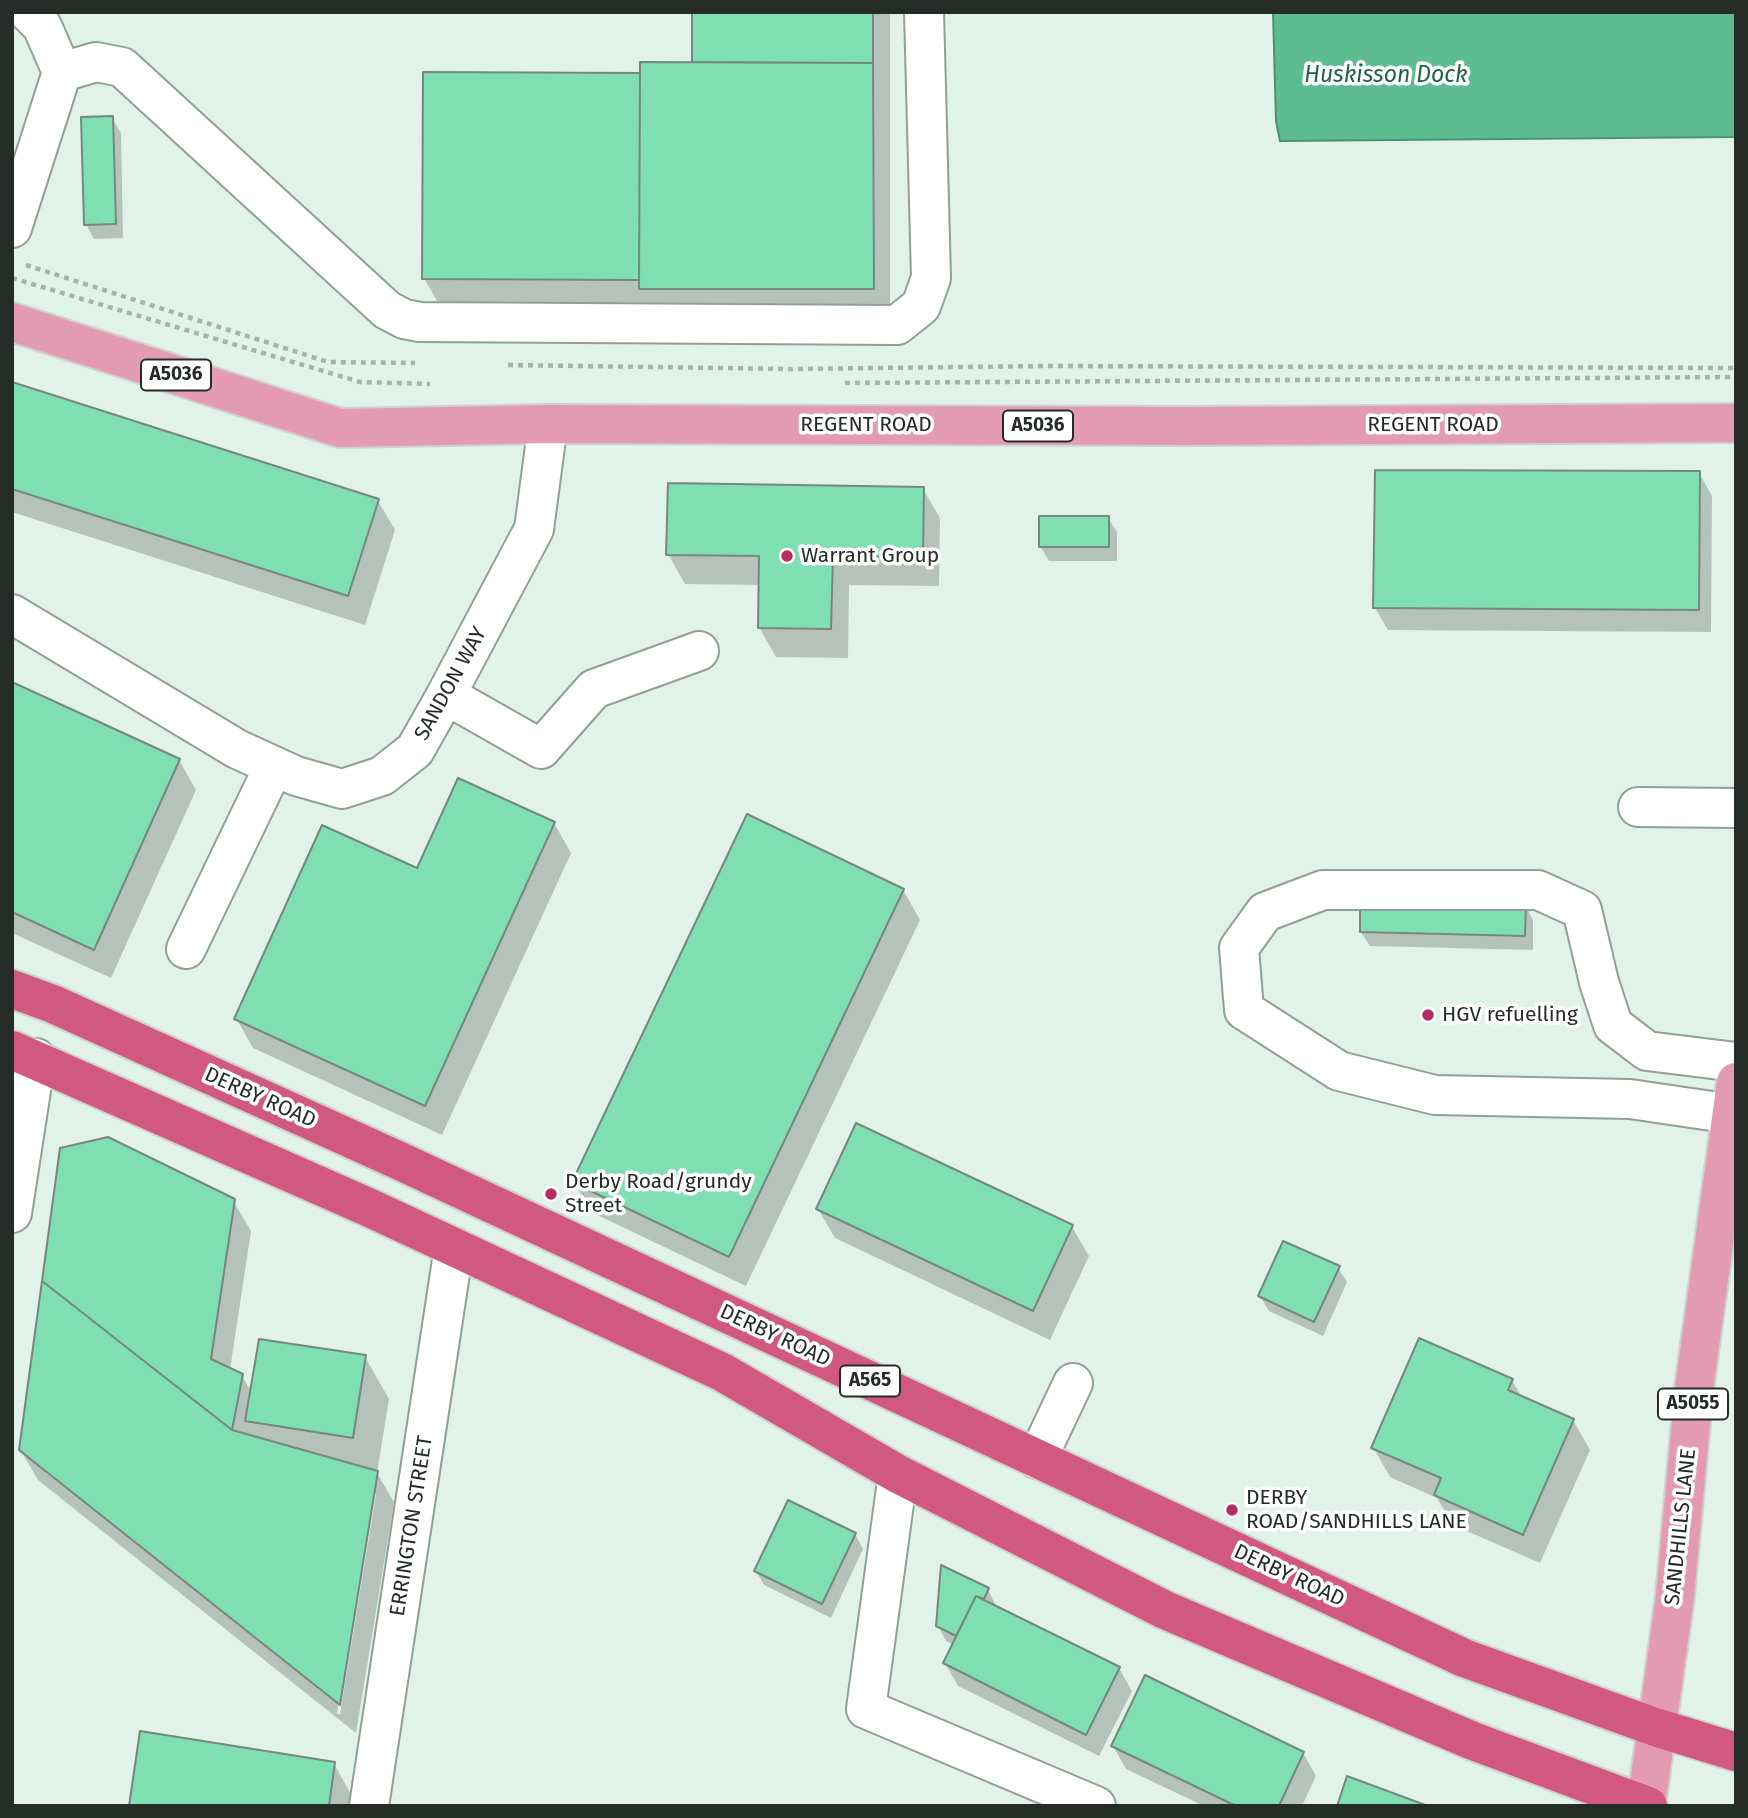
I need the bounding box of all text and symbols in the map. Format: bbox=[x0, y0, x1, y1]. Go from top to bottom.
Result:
water label: Huskisson Dock bbox=[1304, 62, 1468, 90]
road number: A5036 bbox=[141, 360, 211, 390]
road number: A5036 bbox=[1003, 410, 1073, 442]
street label: REGENT ROAD bbox=[800, 412, 932, 438]
street label: REGENT ROAD bbox=[1367, 412, 1499, 438]
place label: Warrant Group bbox=[801, 543, 939, 569]
marker: Warrant Group bbox=[779, 548, 795, 564]
street label: SANDON WAY bbox=[410, 623, 492, 745]
place label: HGV refuelling bbox=[1442, 1002, 1578, 1028]
marker: HGV refuelling bbox=[1420, 1007, 1436, 1023]
street label: DERBY ROAD bbox=[200, 1062, 320, 1134]
place label: Derby Road/grundy Street bbox=[565, 1169, 752, 1219]
marker: Derby Road/grundy Street bbox=[543, 1186, 559, 1202]
street label: DERBY ROAD bbox=[716, 1299, 834, 1373]
road number: A565 bbox=[840, 1366, 900, 1396]
road number: A5055 bbox=[1658, 1388, 1728, 1420]
street label: ERRINGTON STREET bbox=[385, 1434, 439, 1618]
street label: SANDHILLS LANE bbox=[1660, 1447, 1702, 1607]
place label: DERBY ROAD/SANDHILLS LANE bbox=[1246, 1485, 1467, 1535]
marker: DERBY ROAD/SANDHILLS LANE bbox=[1224, 1502, 1240, 1518]
street label: DERBY ROAD bbox=[1230, 1539, 1348, 1613]

